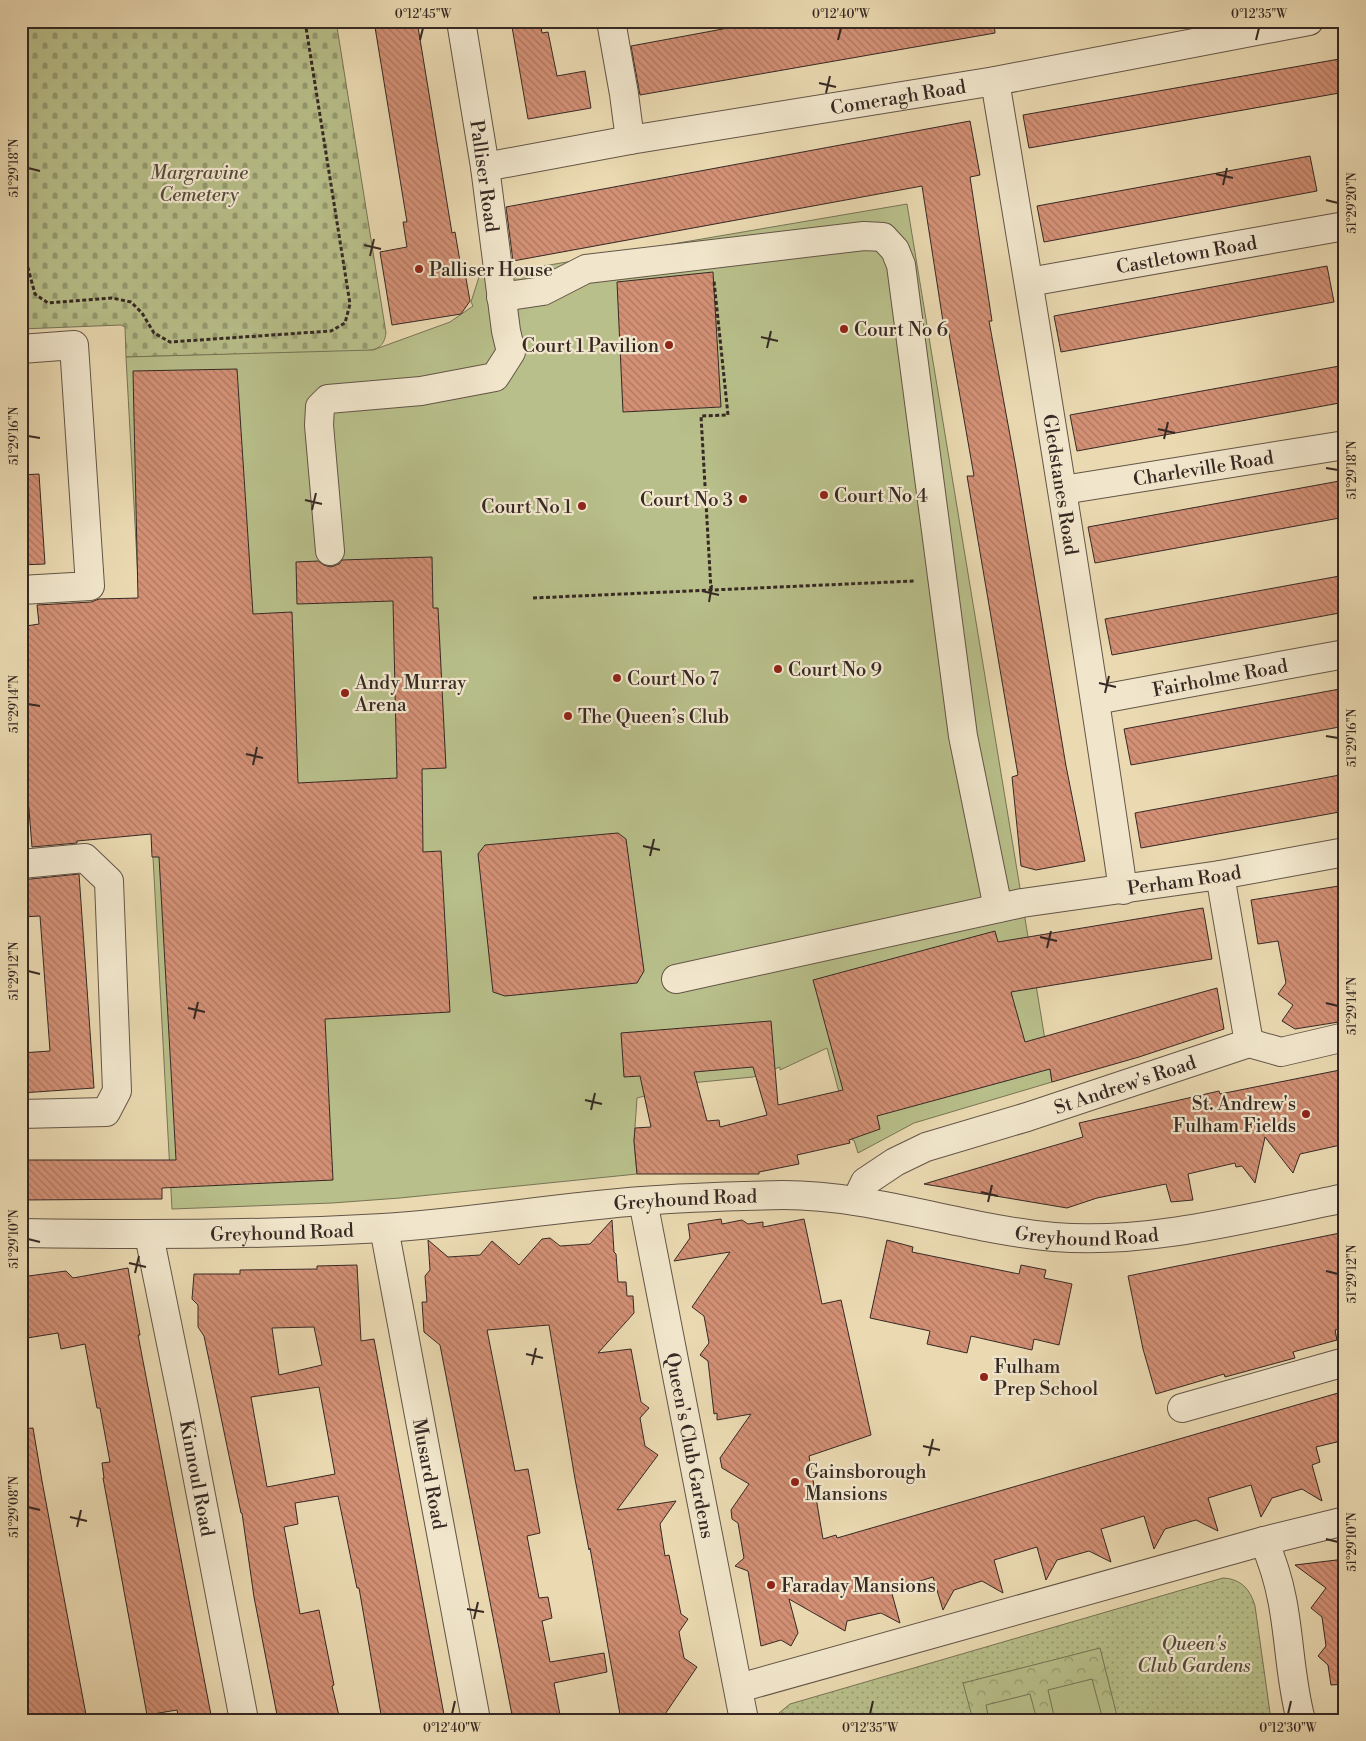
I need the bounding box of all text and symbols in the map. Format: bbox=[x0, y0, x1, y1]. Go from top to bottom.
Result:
text: 0°12'45"W bbox=[395, 7, 452, 22]
text: 0°12'40"W bbox=[812, 7, 871, 22]
text: 0°12'35"W bbox=[1231, 7, 1288, 22]
street label: Comeragh Road bbox=[829, 75, 968, 120]
street label: Palliser Road bbox=[464, 118, 504, 234]
text: 51°29'18"N bbox=[7, 138, 22, 197]
park label: Margravine Cemetery bbox=[150, 161, 248, 207]
text: 51°29'20"N bbox=[1345, 172, 1360, 234]
street label: Castletown Road bbox=[1114, 231, 1259, 279]
place label: Palliser House bbox=[429, 258, 553, 282]
marker: Palliser House bbox=[413, 263, 425, 275]
place label: Court No 6 bbox=[854, 318, 948, 342]
marker: Court No 6 bbox=[838, 323, 850, 335]
place label: Court 1 Pavilion bbox=[522, 334, 659, 358]
marker: Court 1 Pavilion bbox=[663, 339, 675, 351]
text: 51°29'16"N bbox=[7, 407, 22, 465]
street label: Gledstanes Road bbox=[1037, 413, 1083, 557]
text: 51°29'18"N bbox=[1345, 440, 1360, 499]
street label: Charleville Road bbox=[1132, 446, 1275, 492]
place label: Court No 4 bbox=[834, 484, 928, 508]
place label: Court No 3 bbox=[640, 488, 733, 512]
marker: Court No 4 bbox=[818, 489, 830, 501]
marker: Court No 3 bbox=[737, 493, 749, 505]
place label: Court No 1 bbox=[481, 495, 572, 519]
marker: Court No 1 bbox=[576, 500, 588, 512]
street label: Fairholme Road bbox=[1151, 654, 1290, 702]
place label: Court No 9 bbox=[788, 658, 882, 682]
marker: Court No 9 bbox=[772, 663, 784, 675]
place label: Court No 7 bbox=[627, 667, 719, 691]
place label: Andy Murray Arena bbox=[354, 671, 467, 717]
marker: Court No 7 bbox=[611, 672, 623, 684]
text: 51°29'14"N bbox=[7, 675, 22, 733]
marker: Andy Murray Arena bbox=[339, 687, 351, 699]
place label: The Queen’s Club bbox=[578, 705, 729, 729]
text: 51°29'16"N bbox=[1345, 709, 1360, 767]
marker: The Queen’s Club bbox=[562, 710, 574, 722]
street label: Perham Road bbox=[1126, 860, 1243, 901]
text: 51°29'12"N bbox=[7, 942, 22, 1000]
text: 51°29'14"N bbox=[1345, 977, 1360, 1035]
street label: St Andrew's Road bbox=[1051, 1050, 1199, 1120]
place label: St. Andrew's Fulham Fields bbox=[1173, 1092, 1296, 1138]
marker: St. Andrew's Fulham Fields bbox=[1300, 1108, 1312, 1120]
street label: Greyhound Road bbox=[613, 1185, 758, 1216]
text: 51°29'10"N bbox=[7, 1209, 22, 1269]
street label: Greyhound Road bbox=[210, 1219, 355, 1247]
street label: Greyhound Road bbox=[1013, 1221, 1160, 1251]
text: 51°29'12"N bbox=[1345, 1245, 1360, 1303]
street label: Queen's Club Gardens bbox=[660, 1351, 719, 1541]
place label: Fulham Prep School bbox=[994, 1355, 1099, 1401]
marker: Fulham Prep School bbox=[978, 1371, 990, 1383]
street label: Musard Road bbox=[407, 1416, 451, 1532]
street label: Kinnoul Road bbox=[174, 1418, 220, 1539]
place label: Gainsborough Mansions bbox=[805, 1460, 927, 1506]
text: 51°29'08"N bbox=[7, 1476, 22, 1538]
marker: Gainsborough Mansions bbox=[789, 1476, 801, 1488]
text: 51°29'10"N bbox=[1345, 1512, 1360, 1572]
place label: Faraday Mansions bbox=[781, 1574, 936, 1598]
marker: Faraday Mansions bbox=[765, 1579, 777, 1591]
park label: Queen's Club Gardens bbox=[1137, 1632, 1251, 1678]
text: 0°12'40"W bbox=[423, 1721, 482, 1736]
text: 0°12'35"W bbox=[842, 1721, 899, 1736]
text: 0°12'30"W bbox=[1259, 1721, 1318, 1736]

